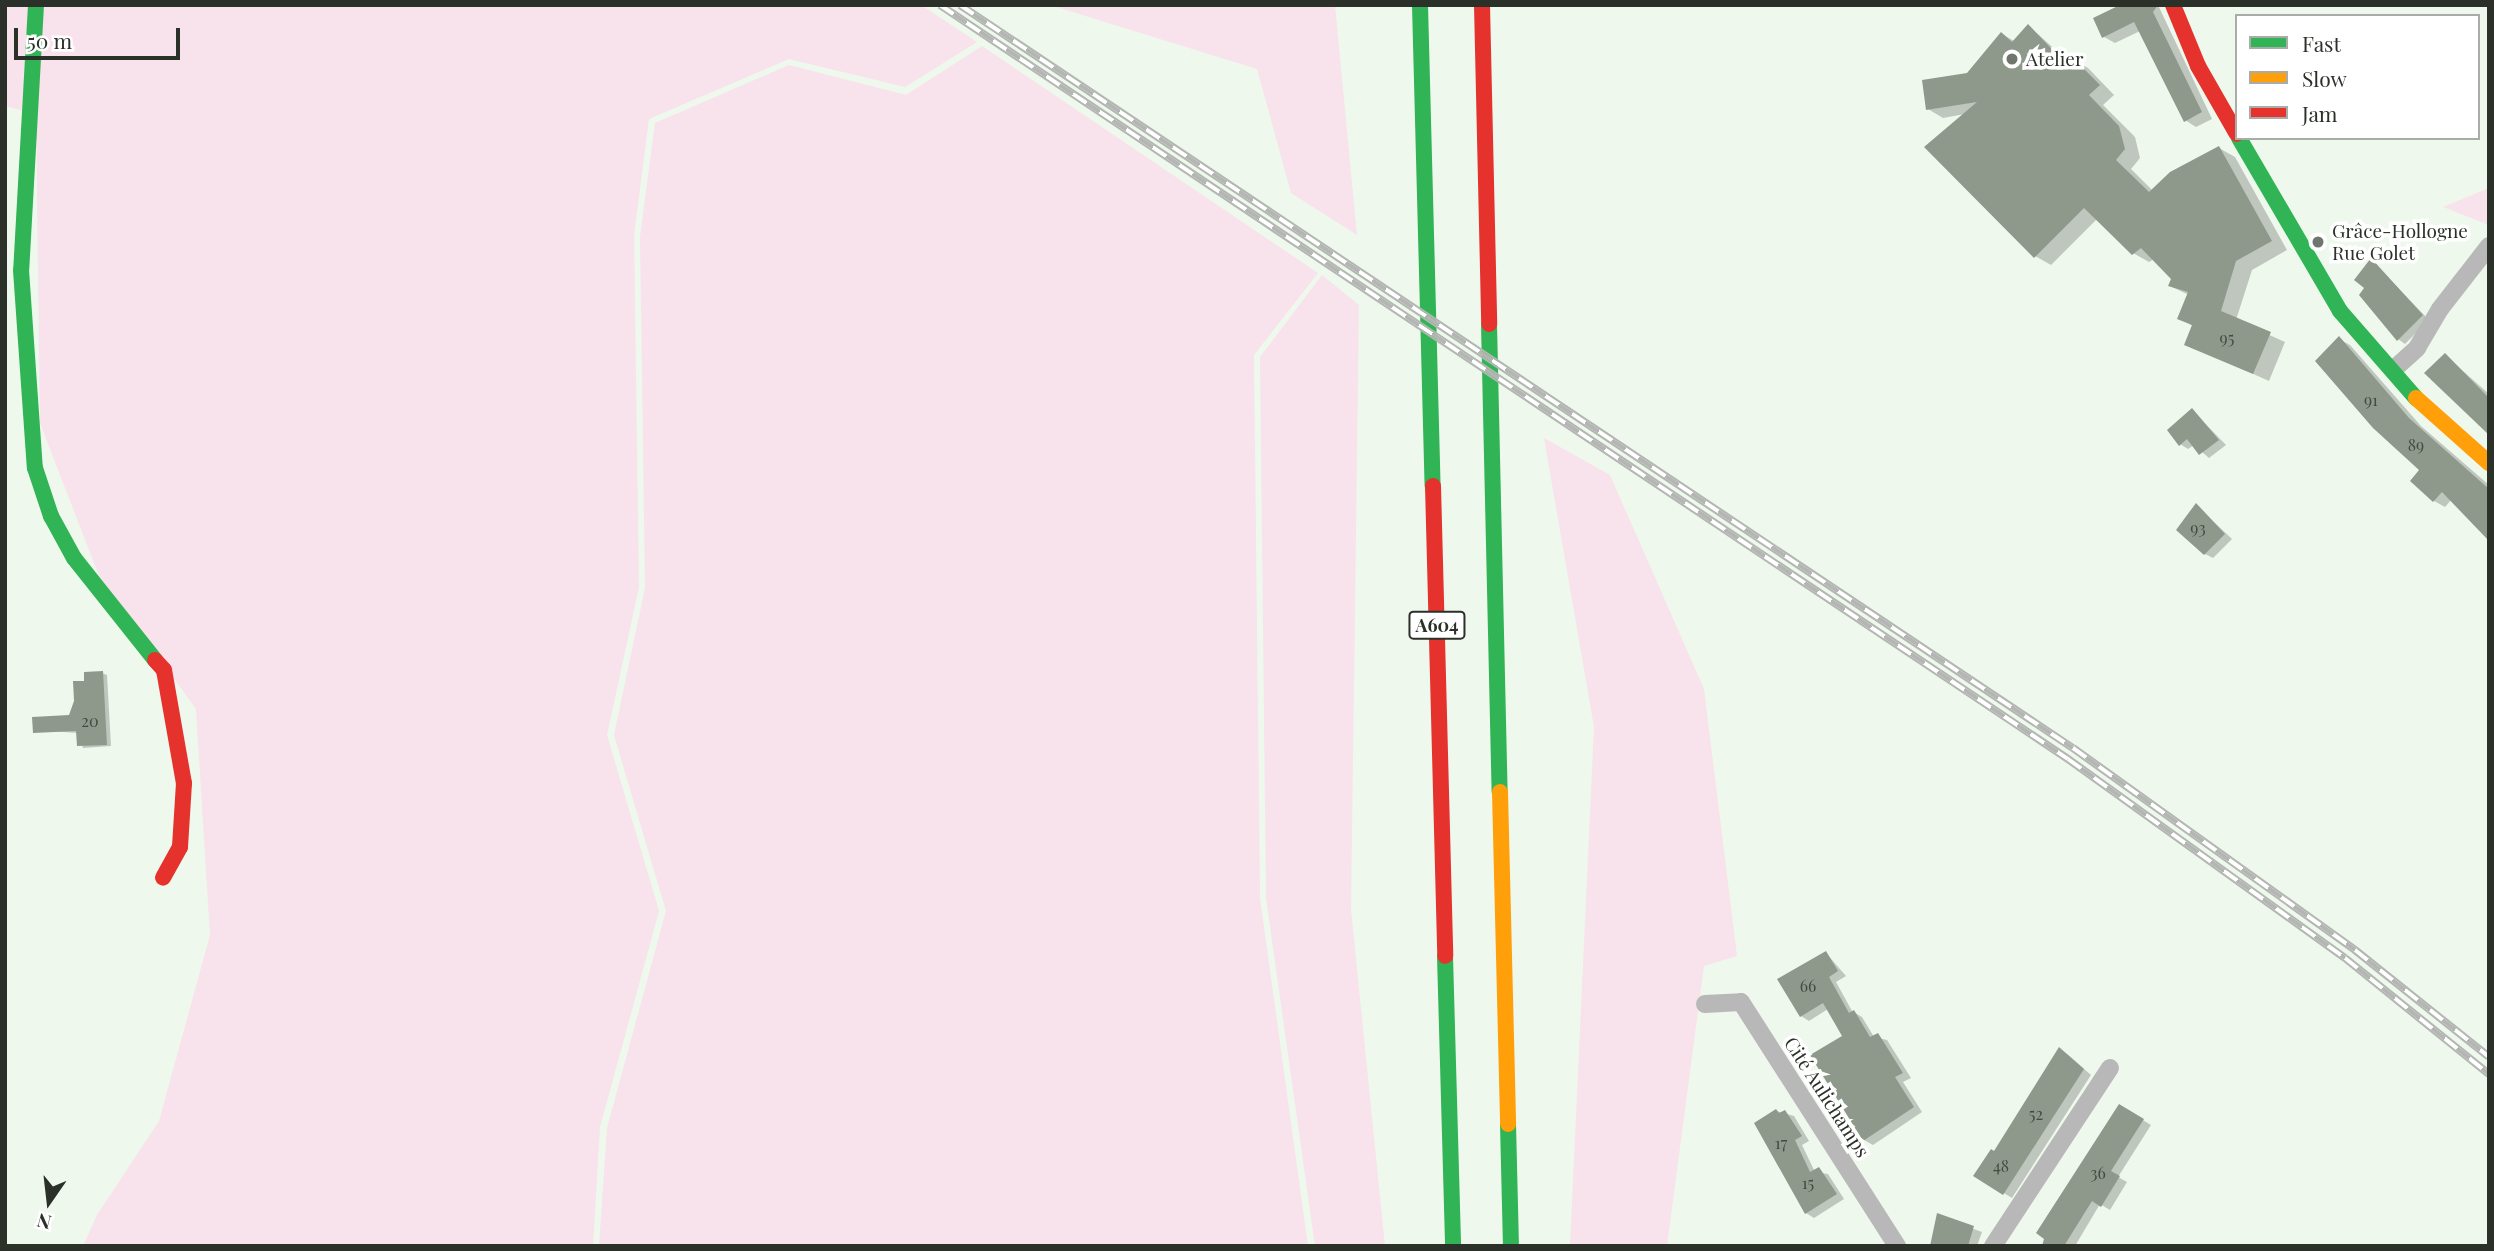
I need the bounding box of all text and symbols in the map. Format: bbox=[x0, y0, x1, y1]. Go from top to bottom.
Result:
scale bar bbox=[18, 14, 184, 58]
legend bbox=[2235, 14, 2480, 140]
text: 50 m bbox=[27, 26, 72, 54]
text: Fast bbox=[2302, 29, 2341, 57]
place label: Atelier bbox=[2026, 48, 2083, 70]
marker: Atelier bbox=[2004, 51, 2020, 67]
text: Slow bbox=[2302, 64, 2347, 92]
text: Jam bbox=[2302, 99, 2338, 127]
place label: Grâce-Hollogne Rue Golet bbox=[2332, 220, 2468, 264]
marker: Grâce-Hollogne Rue Golet bbox=[2310, 234, 2326, 250]
house number: 95 bbox=[2220, 328, 2234, 348]
house number: 91 bbox=[2364, 390, 2378, 410]
house number: 89 bbox=[2408, 435, 2424, 455]
house number: 93 bbox=[2190, 518, 2206, 538]
road number: A604 bbox=[1407, 610, 1467, 640]
house number: 20 bbox=[81, 711, 99, 731]
house number: 66 bbox=[1800, 976, 1816, 996]
street label: Cité Aulichamps bbox=[1779, 1032, 1875, 1162]
house number: 52 bbox=[2029, 1104, 2043, 1124]
house number: 17 bbox=[1775, 1133, 1787, 1153]
house number: 48 bbox=[1993, 1156, 2009, 1176]
house number: 36 bbox=[2090, 1163, 2106, 1183]
north arrow bbox=[14, 1167, 84, 1237]
house number: 15 bbox=[1802, 1173, 1814, 1193]
text: N bbox=[34, 1208, 54, 1237]

